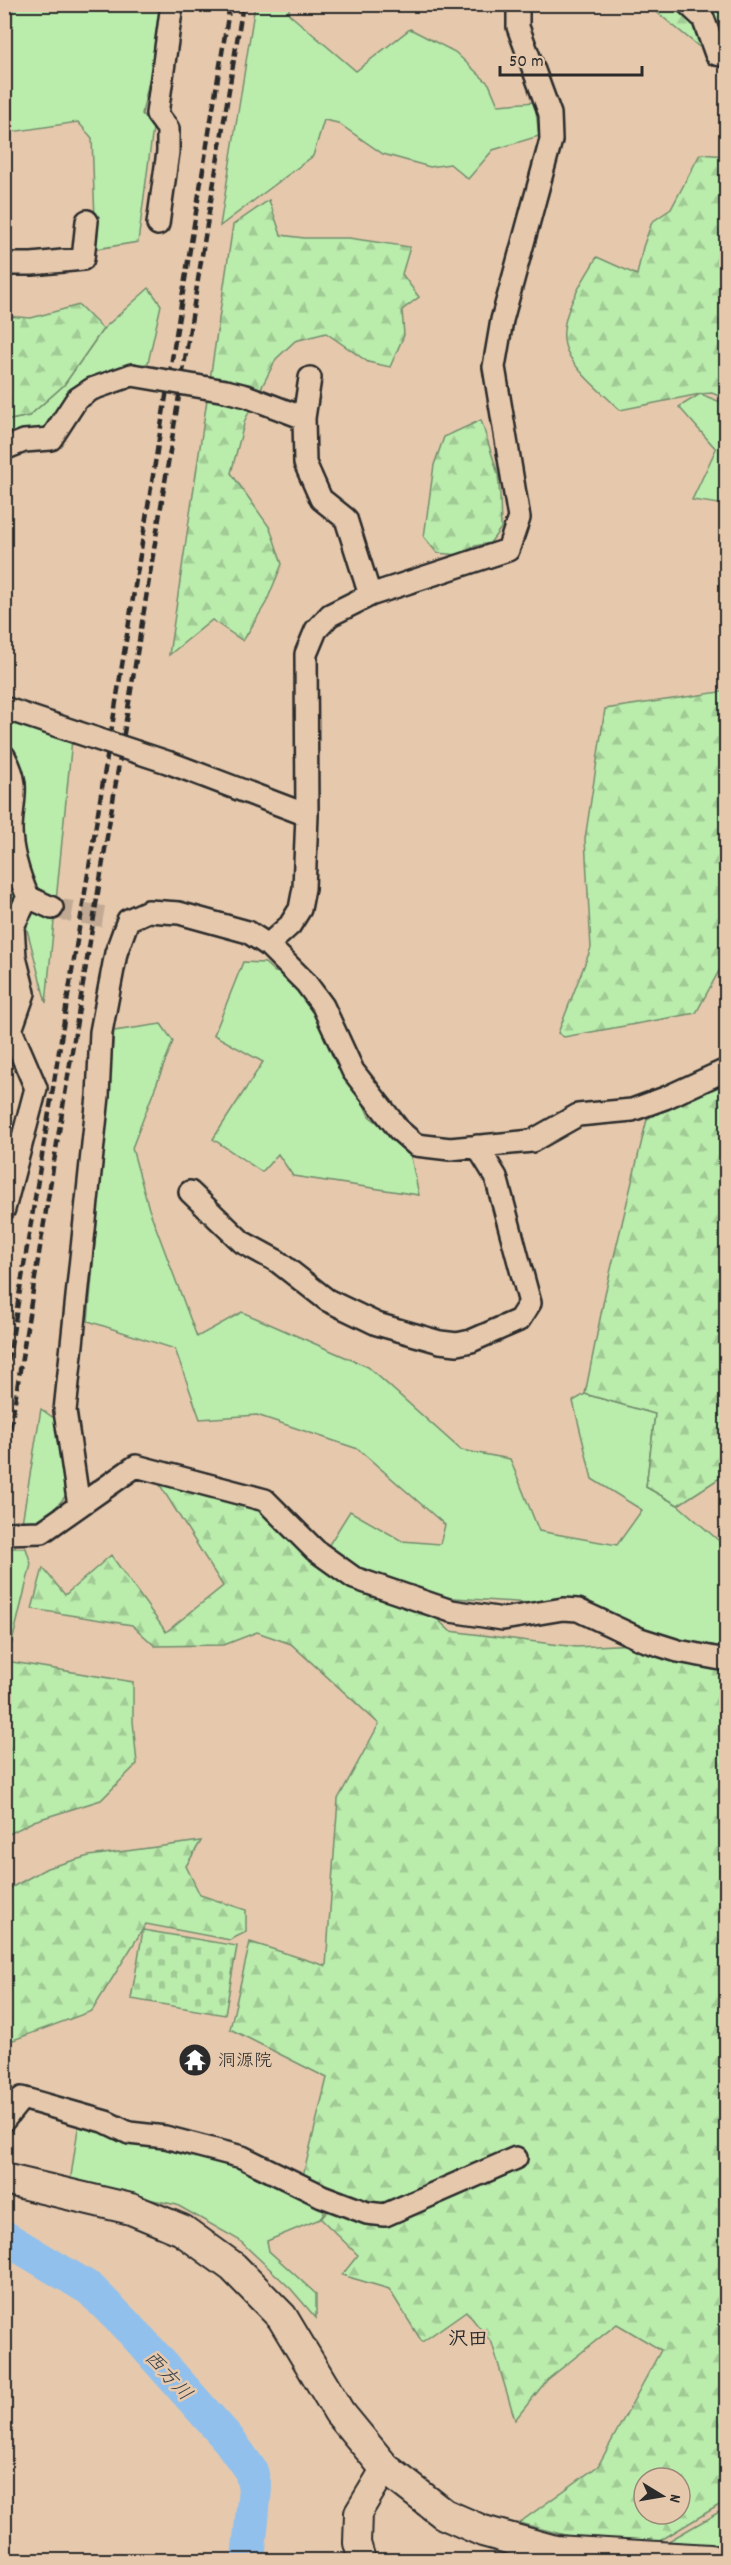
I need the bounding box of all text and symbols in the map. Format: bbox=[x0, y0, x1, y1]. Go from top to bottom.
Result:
scale bar bbox=[500, 39, 642, 77]
text: 50 m bbox=[509, 50, 544, 75]
temple icon: 洞源院 bbox=[177, 2042, 213, 2078]
place label: 洞源院 bbox=[218, 2050, 272, 2075]
district label: 沢田 bbox=[448, 2327, 488, 2355]
water label: 西方川 bbox=[136, 2346, 198, 2409]
north arrow bbox=[632, 2466, 692, 2526]
text: N bbox=[662, 2492, 686, 2505]

